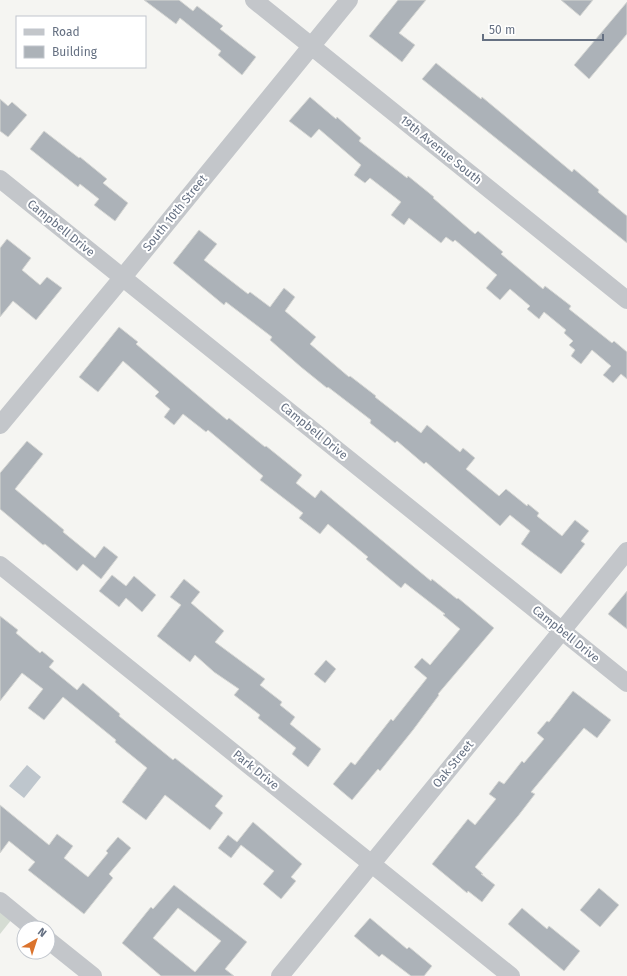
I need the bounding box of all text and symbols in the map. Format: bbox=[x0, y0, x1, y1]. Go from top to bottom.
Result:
legend bbox=[16, 16, 146, 68]
scale bar bbox=[483, 16, 603, 42]
text: 50 m bbox=[489, 23, 515, 37]
text: Road bbox=[52, 25, 80, 39]
text: Building bbox=[52, 45, 98, 59]
street label: 19th Avenue South bbox=[397, 113, 485, 187]
street label: South 10th Street bbox=[140, 172, 210, 254]
street label: Campbell Drive bbox=[25, 197, 97, 259]
street label: Campbell Drive bbox=[278, 400, 350, 462]
street label: Campbell Drive bbox=[530, 603, 602, 665]
street label: Oak Street bbox=[430, 737, 477, 790]
street label: Park Drive bbox=[230, 747, 282, 793]
north arrow bbox=[16, 920, 56, 960]
text: N bbox=[35, 925, 49, 940]

